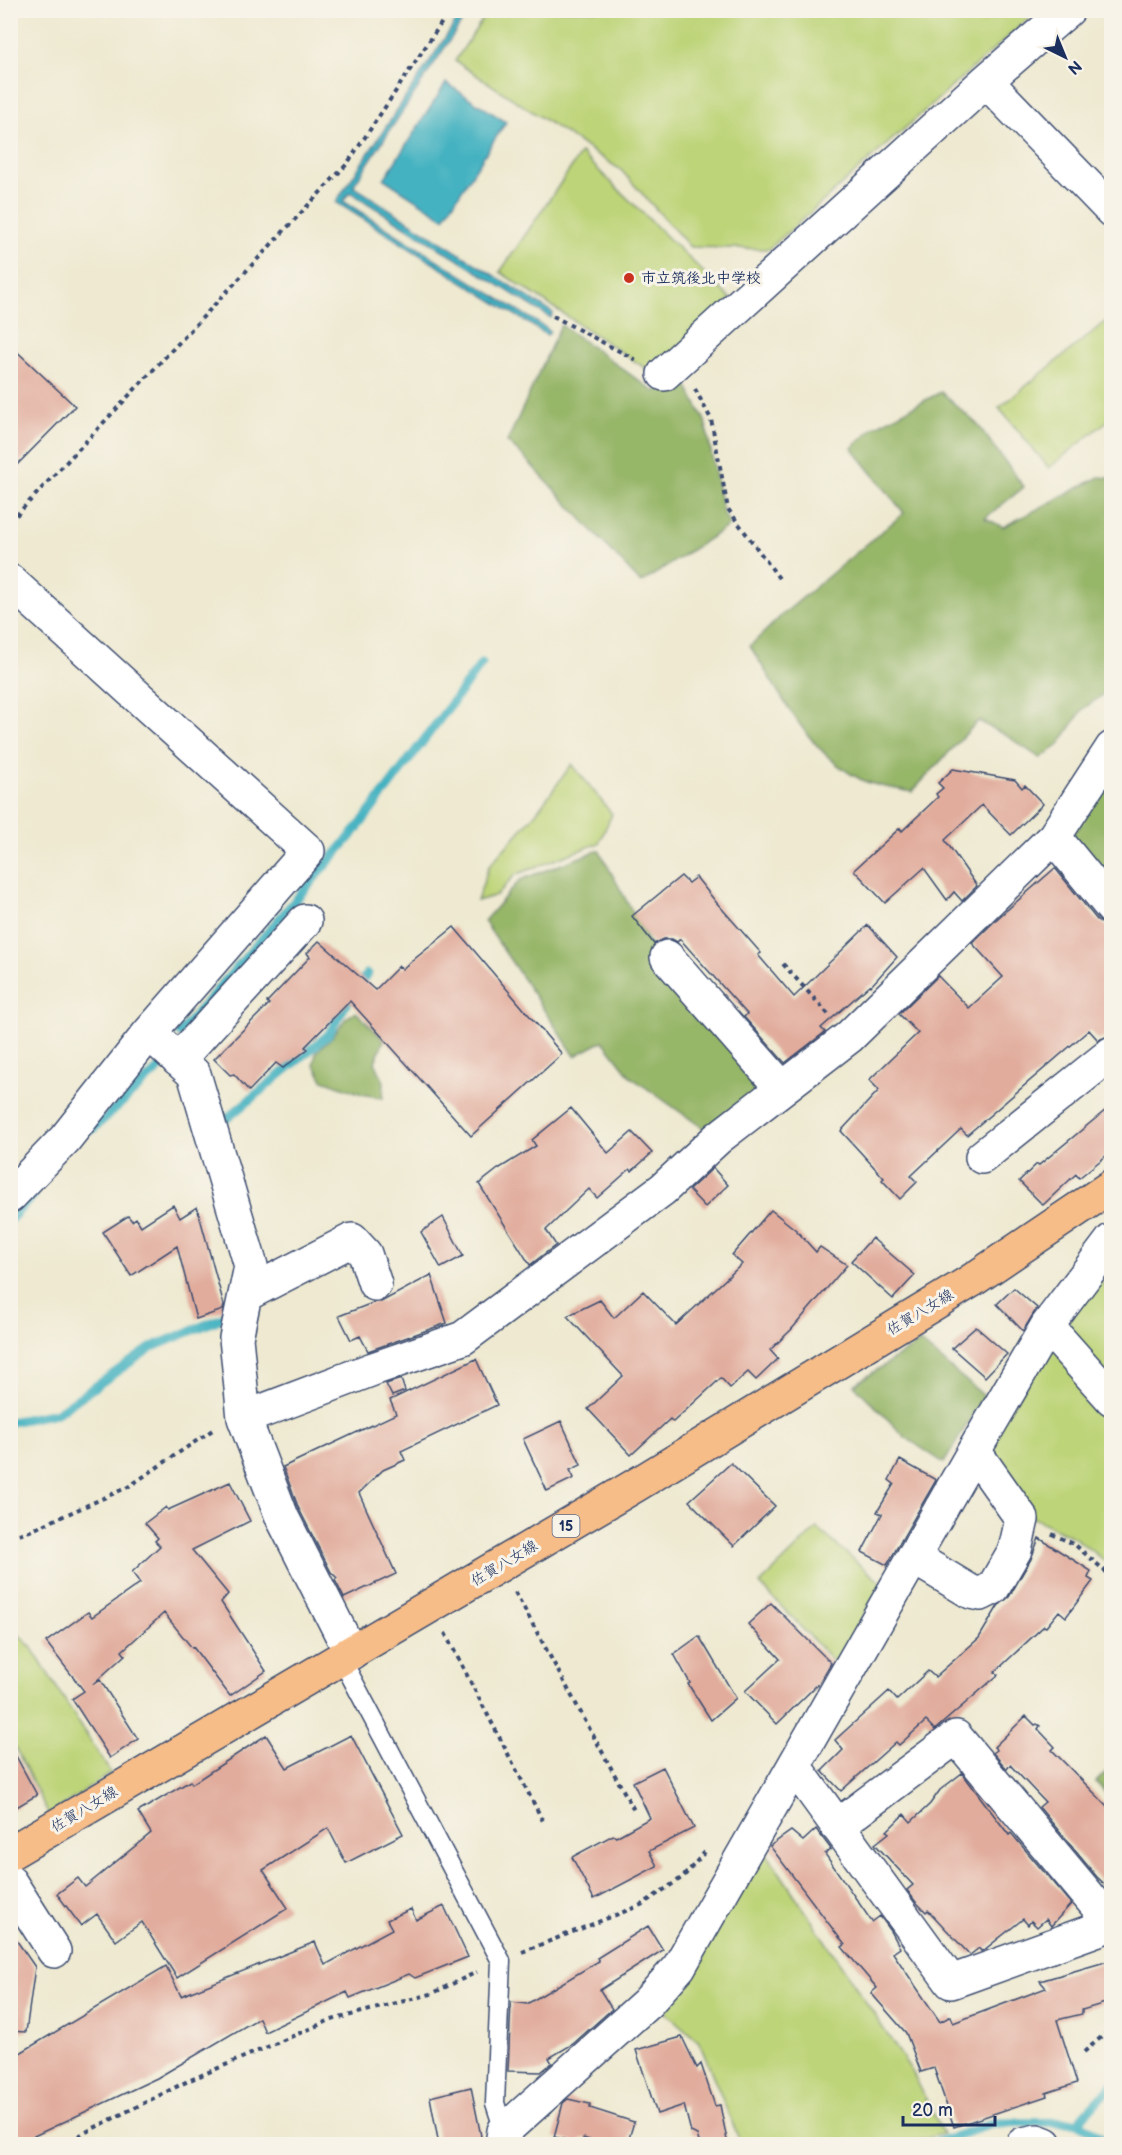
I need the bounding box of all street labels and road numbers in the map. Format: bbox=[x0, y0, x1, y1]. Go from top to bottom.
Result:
street label: 佐賀八女線 bbox=[883, 1285, 957, 1340]
road number: 15 bbox=[552, 1515, 580, 1537]
street label: 佐賀八女線 bbox=[467, 1536, 541, 1591]
street label: 佐賀八女線 bbox=[47, 1782, 121, 1837]

